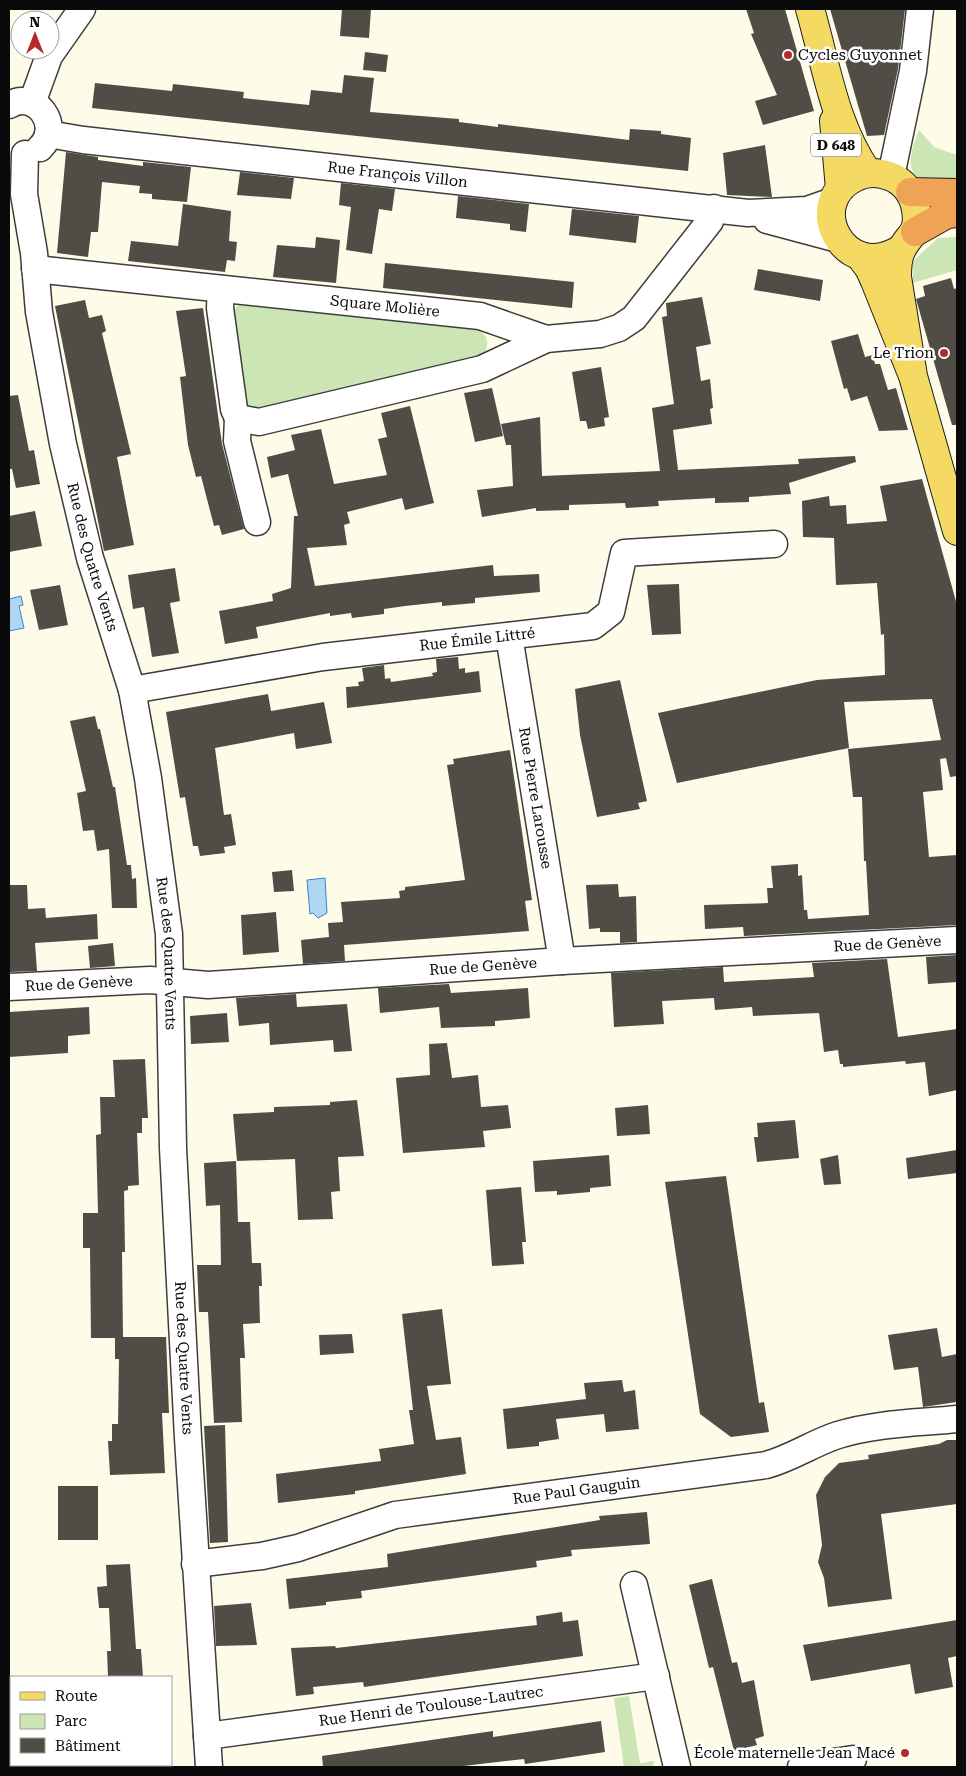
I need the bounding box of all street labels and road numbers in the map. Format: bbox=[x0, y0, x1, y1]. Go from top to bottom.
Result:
road number: D 648 bbox=[811, 134, 861, 156]
street label: Rue François Villon bbox=[326, 158, 469, 191]
street label: Square Molière bbox=[329, 291, 441, 321]
street label: Rue des Quatre Vents bbox=[63, 481, 122, 634]
street label: Rue Émile Littré bbox=[418, 624, 536, 655]
street label: Rue Pierre Larousse bbox=[515, 726, 556, 870]
street label: Rue des Quatre Vents bbox=[152, 876, 180, 1030]
street label: Rue de Genève bbox=[833, 932, 942, 956]
street label: Rue de Genève bbox=[429, 954, 537, 979]
street label: Rue de Genève bbox=[25, 972, 133, 995]
street label: Rue des Quatre Vents bbox=[171, 1281, 197, 1435]
street label: Rue Paul Gauguin bbox=[512, 1473, 642, 1508]
street label: Rue Henri de Toulouse-Lautrec bbox=[318, 1682, 544, 1730]

